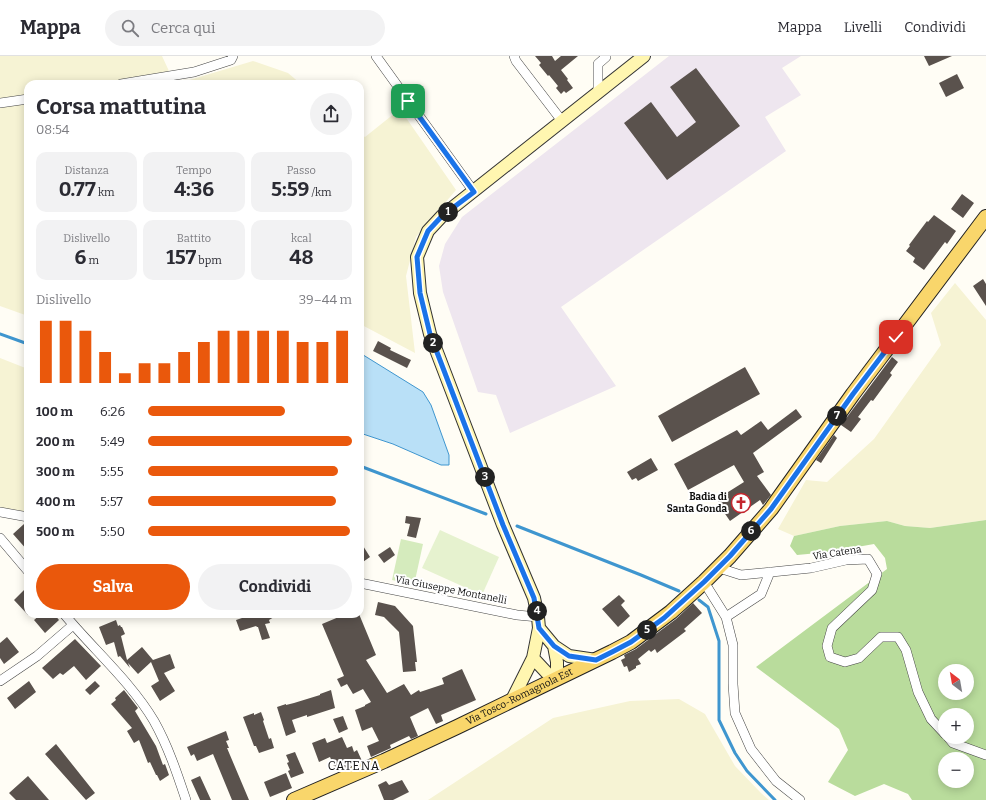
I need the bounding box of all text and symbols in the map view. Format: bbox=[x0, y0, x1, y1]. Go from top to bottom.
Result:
search box bbox=[105, 10, 385, 46]
text: Mappa bbox=[20, 16, 81, 39]
icon: search bbox=[119, 17, 141, 39]
text: Cerca qui bbox=[151, 19, 216, 37]
text: Mappa bbox=[778, 19, 822, 36]
text: Livelli bbox=[844, 19, 882, 36]
text: Condividi bbox=[904, 19, 966, 36]
pin bbox=[391, 84, 425, 118]
icon: arrive bbox=[397, 90, 419, 112]
text: Corsa mattutina bbox=[36, 93, 206, 120]
button: share bbox=[310, 93, 352, 135]
text: 08:54 bbox=[36, 122, 69, 137]
text: Distanza bbox=[64, 164, 109, 177]
text: Tempo bbox=[176, 164, 212, 177]
text: Passo bbox=[287, 164, 316, 177]
text: 0.77 bbox=[59, 177, 96, 201]
text: 4:36 bbox=[174, 177, 214, 201]
text: 5:59 bbox=[271, 177, 309, 201]
text: km bbox=[96, 186, 115, 199]
text: /km bbox=[309, 186, 332, 199]
pin: 1 bbox=[438, 202, 458, 222]
text: 1 bbox=[446, 205, 450, 218]
text: Dislivello bbox=[63, 232, 110, 245]
text: Battito bbox=[177, 232, 211, 245]
text: kcal bbox=[291, 232, 312, 245]
text: 6 bbox=[74, 245, 86, 269]
text: 157 bbox=[166, 245, 196, 269]
text: 48 bbox=[289, 245, 313, 269]
text: m bbox=[86, 254, 99, 267]
text: bpm bbox=[196, 254, 222, 267]
text: Dislivello bbox=[36, 292, 91, 307]
text: 39–44 m bbox=[299, 292, 352, 307]
pin bbox=[879, 320, 913, 354]
icon: check bbox=[885, 326, 907, 348]
pin: 2 bbox=[423, 333, 443, 353]
text: 2 bbox=[430, 336, 436, 349]
text: 100 m bbox=[36, 404, 73, 419]
text: 6:26 bbox=[100, 404, 125, 419]
pin: 7 bbox=[827, 406, 847, 426]
text: 7 bbox=[834, 409, 840, 422]
text: 200 m bbox=[36, 434, 75, 449]
text: 5:49 bbox=[100, 434, 125, 449]
text: 300 m bbox=[36, 464, 75, 479]
text: 5:55 bbox=[100, 464, 124, 479]
pin: 3 bbox=[475, 467, 495, 487]
text: 3 bbox=[482, 470, 488, 483]
place label: Badia di Santa Gonda bbox=[667, 491, 728, 515]
church icon: Badia di Santa Gonda bbox=[730, 492, 752, 514]
text: 400 m bbox=[36, 494, 75, 509]
text: 5:57 bbox=[100, 494, 123, 509]
pin: 6 bbox=[741, 521, 761, 541]
text: 500 m bbox=[36, 524, 74, 539]
text: 5:50 bbox=[100, 524, 125, 539]
text: 6 bbox=[748, 524, 754, 537]
street label: Via Catena bbox=[812, 543, 863, 563]
button: Salva bbox=[36, 564, 190, 610]
button: Condividi bbox=[198, 564, 352, 610]
street label: Via Giuseppe Montanelli bbox=[394, 573, 508, 607]
pin: 4 bbox=[527, 601, 547, 621]
text: 4 bbox=[534, 604, 540, 617]
pin: 5 bbox=[637, 620, 657, 640]
text: 5 bbox=[644, 623, 650, 636]
north arrow bbox=[938, 664, 974, 700]
map controls bbox=[938, 664, 974, 788]
street label: Via Tosco-Romagnola Est bbox=[464, 666, 575, 728]
button: + bbox=[938, 708, 974, 744]
button: − bbox=[938, 752, 974, 788]
district label: CATENA bbox=[328, 759, 380, 773]

